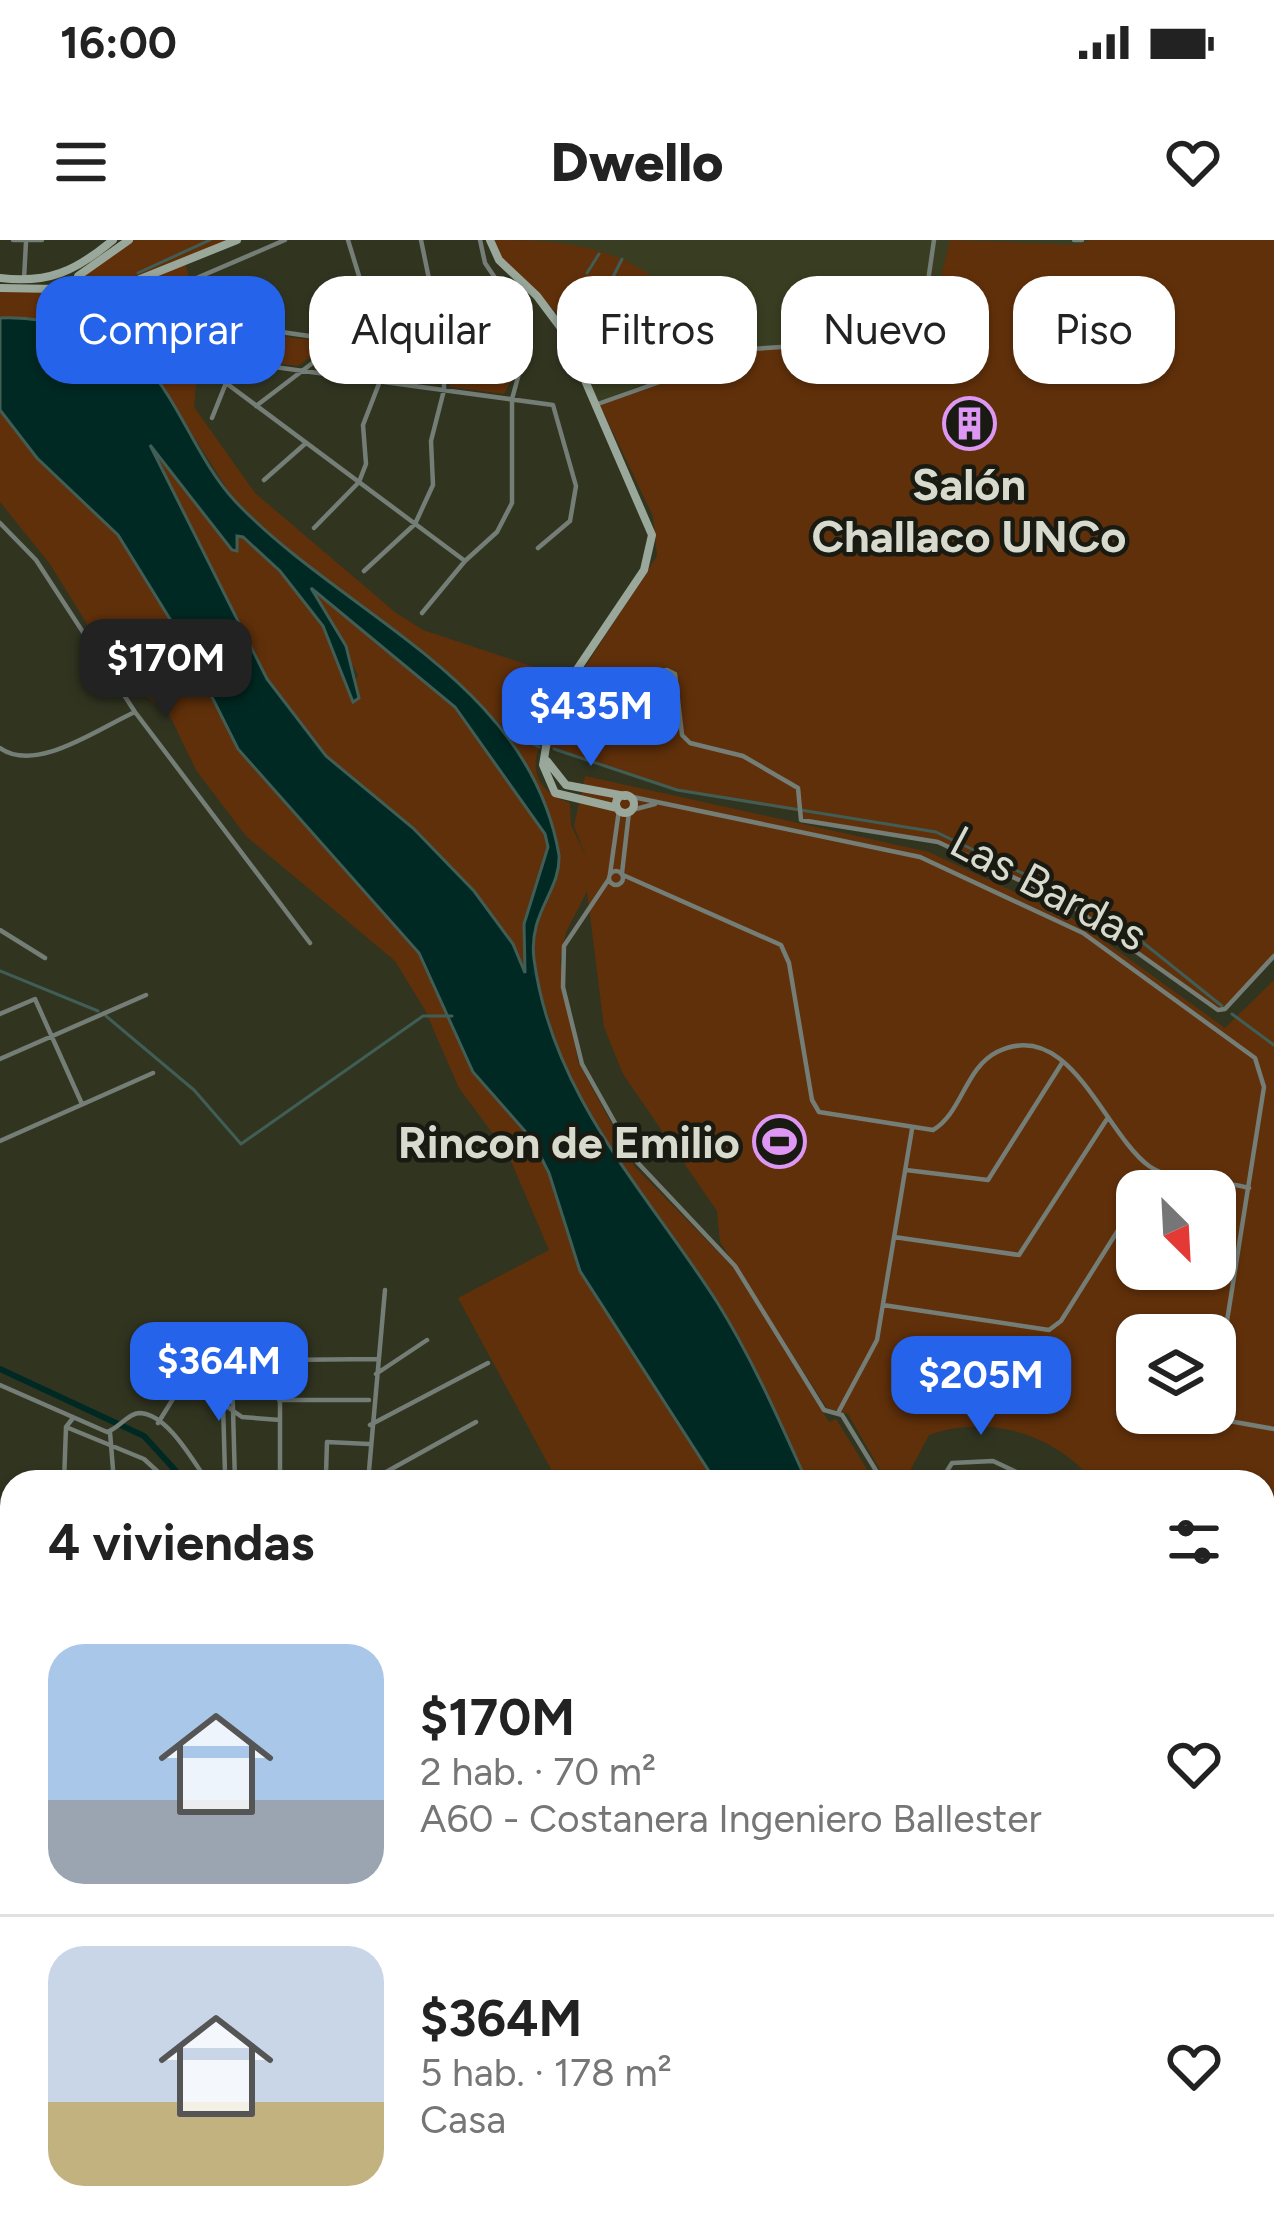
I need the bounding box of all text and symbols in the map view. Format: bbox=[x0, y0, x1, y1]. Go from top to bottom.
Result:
text: 16:00 bbox=[60, 15, 177, 69]
icon: menu bbox=[48, 129, 114, 195]
icon: heart bbox=[1160, 129, 1226, 195]
text: Dwello bbox=[550, 130, 724, 195]
chip: Comprar bbox=[36, 276, 285, 384]
chip: Alquilar bbox=[309, 276, 533, 384]
chip: Filtros bbox=[557, 276, 757, 384]
chip: Nuevo bbox=[781, 276, 989, 384]
chip: Piso bbox=[1013, 276, 1175, 384]
building icon: Salón Challaco UNCo bbox=[941, 395, 997, 451]
place label: Salón Challaco UNCo bbox=[811, 457, 1127, 563]
pin: $170M bbox=[82, 619, 250, 721]
text: $170M bbox=[107, 634, 225, 681]
pin: $435M bbox=[507, 667, 675, 769]
text: $435M bbox=[529, 682, 653, 729]
street label: Las Bardas bbox=[942, 814, 1156, 962]
sports icon: Rincon de Emilio bbox=[751, 1114, 807, 1170]
place label: Rincon de Emilio bbox=[398, 1115, 740, 1169]
north arrow bbox=[1116, 1170, 1236, 1290]
map controls bbox=[1116, 1170, 1236, 1434]
button: layers bbox=[1116, 1314, 1236, 1434]
pin: $364M bbox=[135, 1322, 303, 1424]
pin: $205M bbox=[897, 1336, 1065, 1438]
text: $364M bbox=[157, 1337, 281, 1384]
text: $205M bbox=[918, 1351, 1044, 1398]
icon: filters bbox=[1161, 1509, 1227, 1575]
text: 4 viviendas bbox=[48, 1512, 314, 1573]
text: $170M bbox=[420, 1687, 575, 1748]
icon: home bbox=[144, 1692, 288, 1836]
icon: heart bbox=[1161, 1731, 1227, 1797]
text: 2 hab. · 70 m² bbox=[420, 1748, 656, 1795]
text: A60 - Costanera Ingeniero Ballester bbox=[420, 1795, 1042, 1842]
text: $364M bbox=[420, 1988, 582, 2049]
icon: home bbox=[144, 1994, 288, 2138]
icon: heart bbox=[1161, 2033, 1227, 2099]
text: 5 hab. · 178 m² bbox=[420, 2049, 672, 2096]
text: Casa bbox=[420, 2096, 506, 2143]

